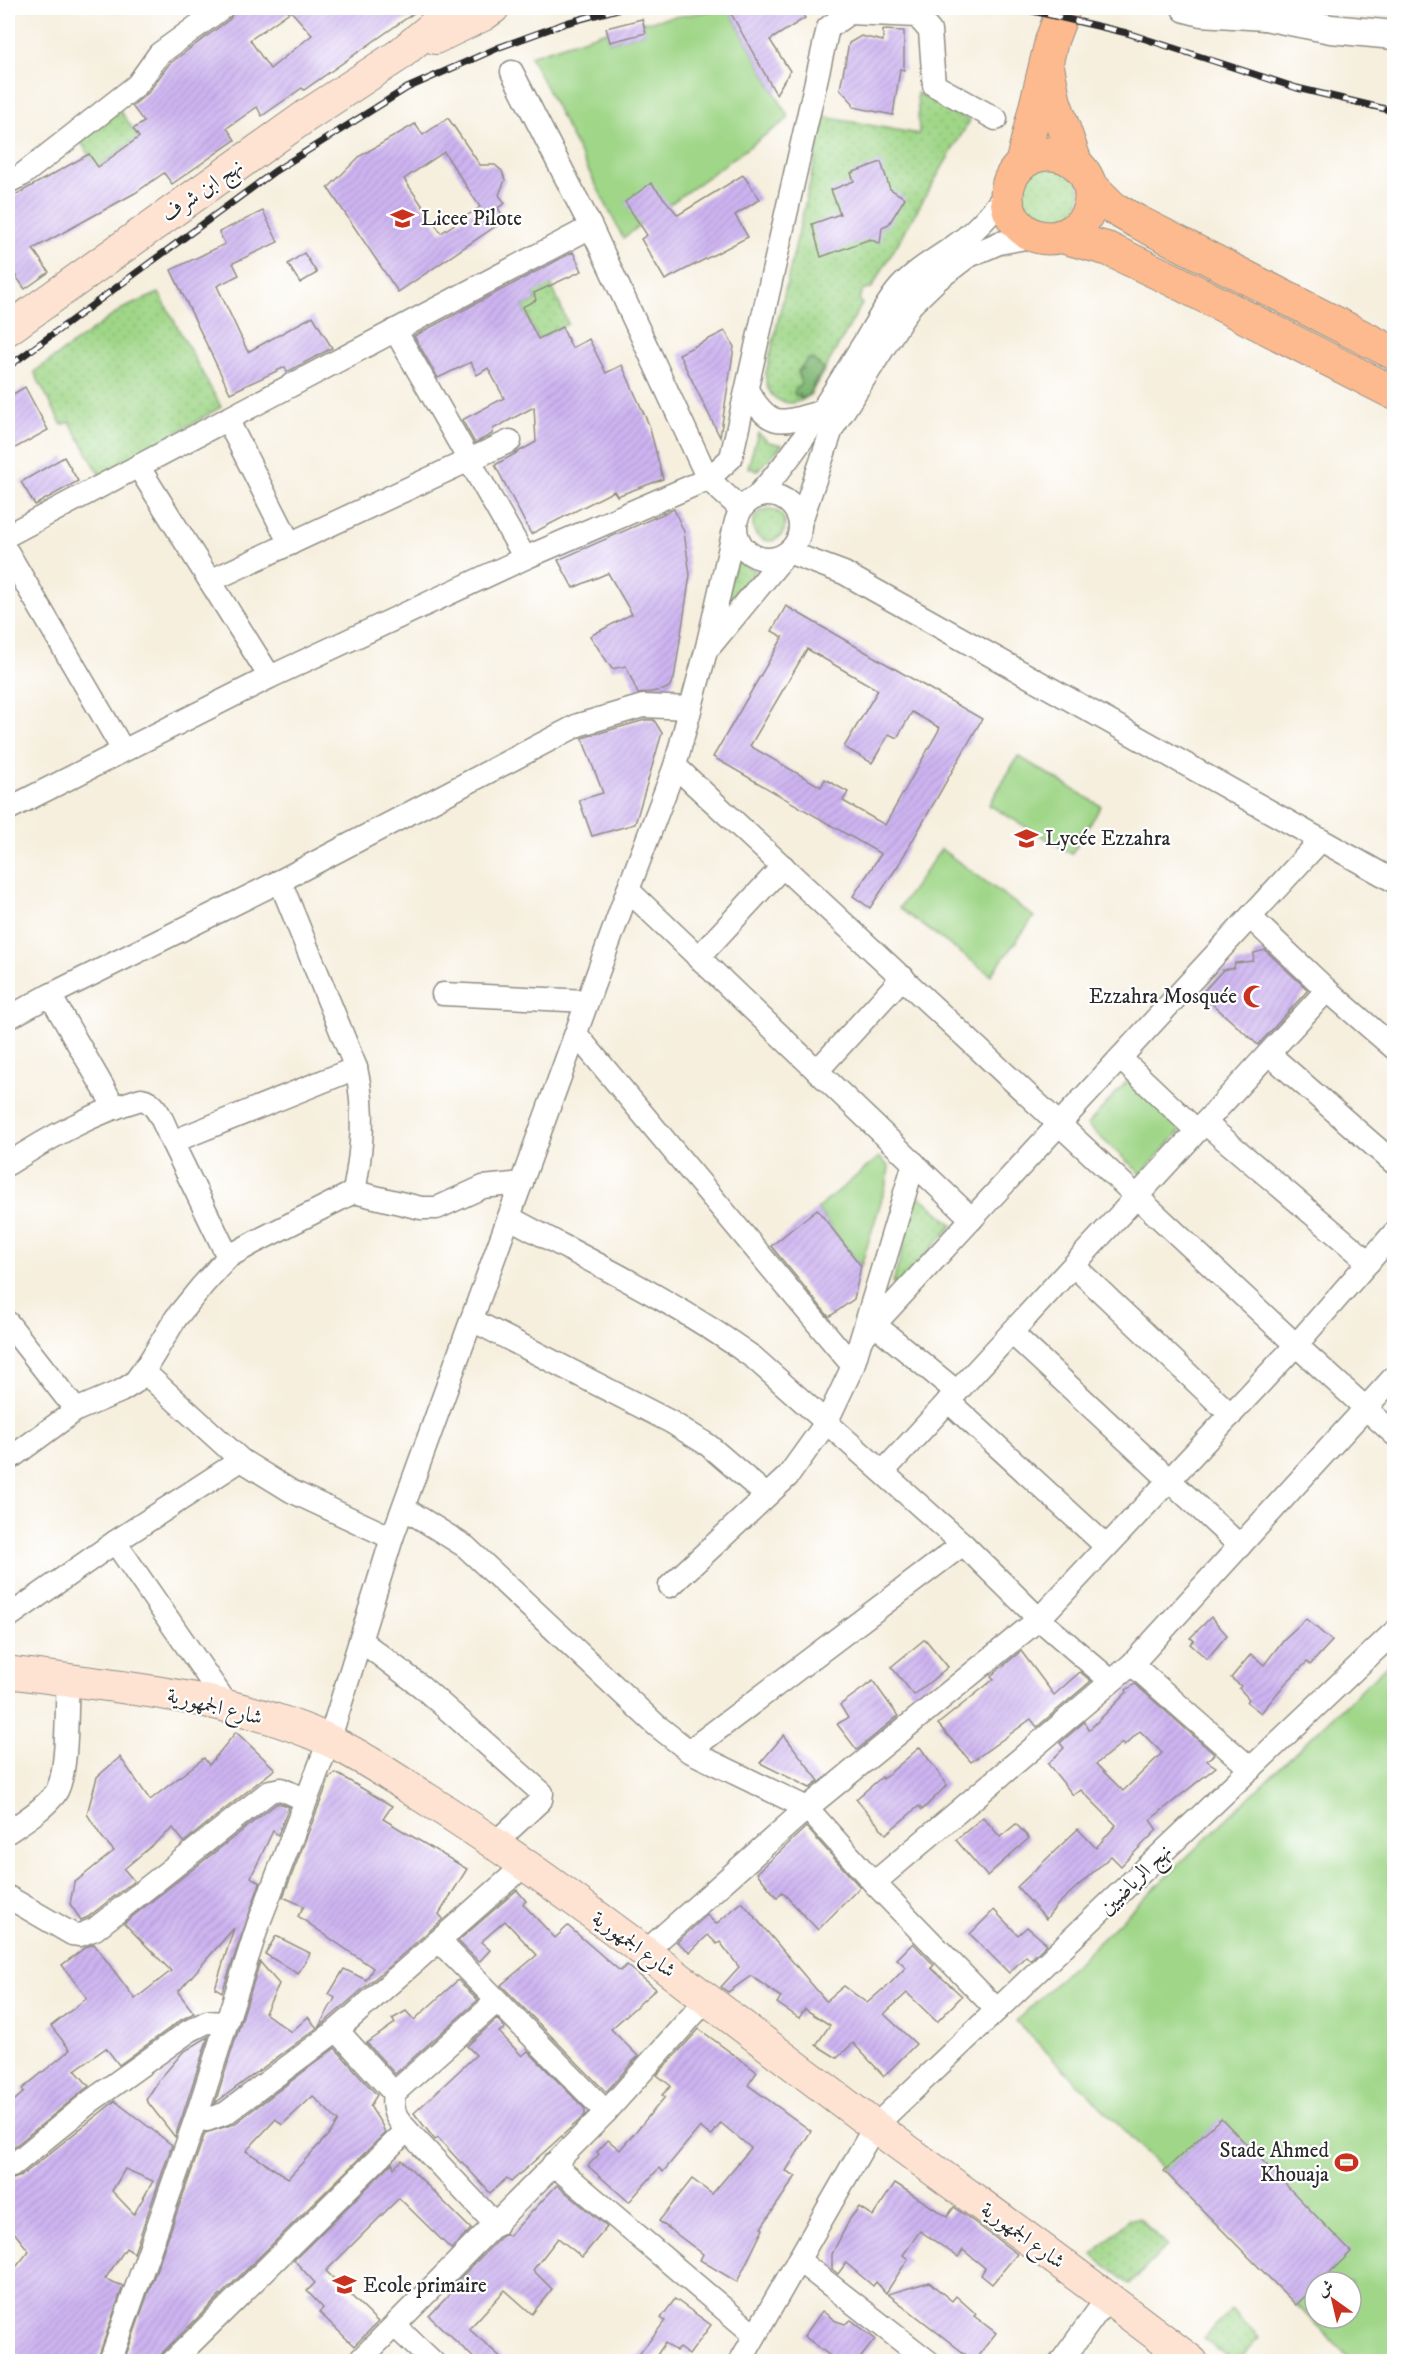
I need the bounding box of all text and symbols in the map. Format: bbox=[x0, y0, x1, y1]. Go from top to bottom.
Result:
street label: نهج ابن شرف bbox=[157, 153, 251, 232]
school or university icon: Licee Pilote bbox=[390, 205, 416, 231]
place label: Licee Pilote bbox=[421, 206, 522, 232]
school or university icon: Lycée Ezzahra bbox=[1014, 825, 1040, 851]
place label: Lycée Ezzahra bbox=[1045, 826, 1170, 852]
mosque icon: Ezzahra Mosquée bbox=[1242, 983, 1268, 1009]
place label: Ezzahra Mosquée bbox=[1089, 984, 1237, 1010]
street label: شارع الجمهورية bbox=[163, 1683, 265, 1735]
street label: نهج الرياضيين bbox=[1094, 1839, 1181, 1924]
street label: شارع الجمهورية bbox=[584, 1906, 680, 1987]
place label: Stade Ahmed Khouaja bbox=[1219, 2138, 1330, 2188]
sports icon: Stade Ahmed Khouaja bbox=[1334, 2149, 1360, 2175]
street label: شارع الجمهورية bbox=[973, 2197, 1069, 2278]
north arrow bbox=[1303, 2270, 1363, 2330]
school or university icon: Ecole primaire bbox=[332, 2272, 358, 2298]
place label: Ecole primaire bbox=[363, 2273, 487, 2299]
text: ش bbox=[1313, 2276, 1337, 2301]

